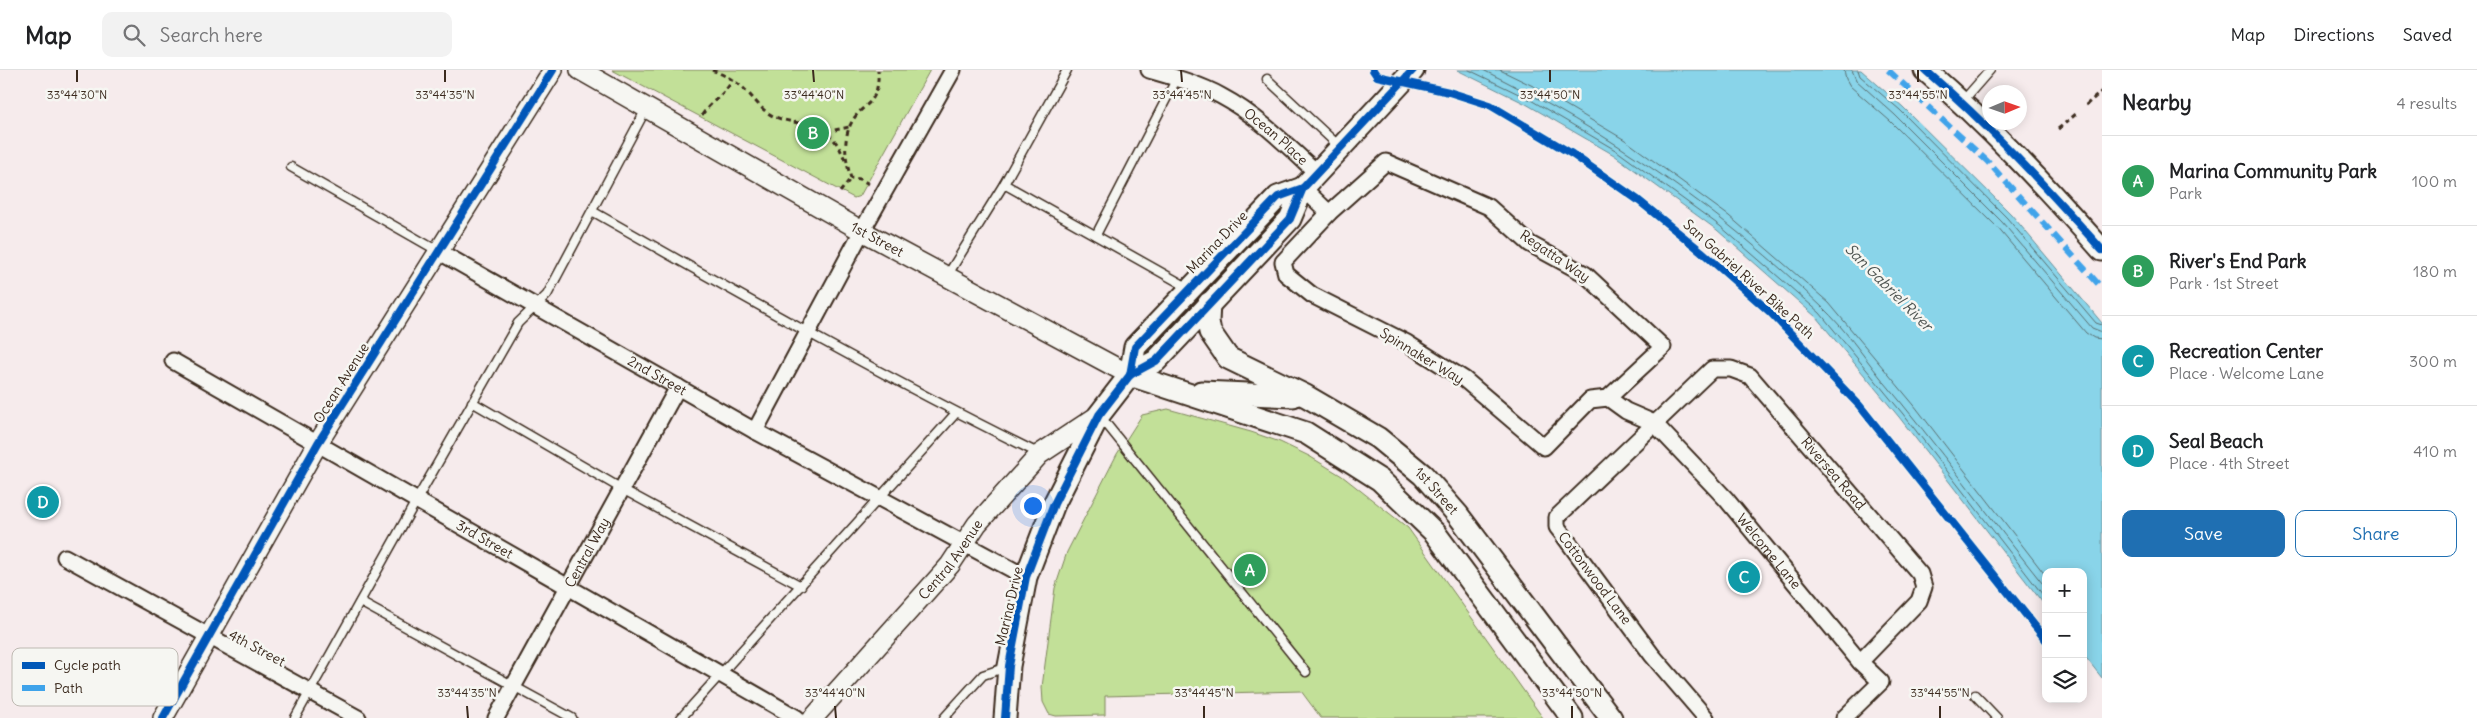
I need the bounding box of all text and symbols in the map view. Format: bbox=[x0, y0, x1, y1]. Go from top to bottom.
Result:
search box bbox=[102, 12, 452, 57]
text: Map bbox=[25, 20, 72, 50]
icon: search bbox=[120, 21, 148, 49]
text: Search here bbox=[160, 23, 263, 47]
text: Map bbox=[2230, 23, 2265, 46]
text: Directions bbox=[2293, 23, 2375, 46]
text: Saved bbox=[2403, 23, 2452, 46]
north arrow bbox=[1982, 85, 2027, 130]
text: 33°44'30"N bbox=[47, 87, 107, 102]
text: 33°44'35"N bbox=[415, 87, 475, 102]
text: 33°44'40"N bbox=[784, 87, 844, 102]
text: 33°44'45"N bbox=[1152, 87, 1212, 102]
text: 33°44'50"N bbox=[1520, 87, 1580, 102]
text: 33°44'55"N bbox=[1888, 87, 1948, 102]
text: Nearby bbox=[2122, 89, 2192, 116]
text: 4 results bbox=[2396, 93, 2457, 113]
street label: Ocean Place bbox=[1240, 104, 1312, 169]
pin: B bbox=[797, 114, 829, 152]
text: Marina Community Park bbox=[2169, 159, 2377, 183]
text: A bbox=[2133, 171, 2143, 191]
text: 100 m bbox=[2412, 171, 2457, 191]
text: Park bbox=[2169, 183, 2202, 203]
street label: Marina Drive bbox=[1183, 207, 1251, 277]
street label: San Gabriel River Bike Path bbox=[1680, 215, 1818, 343]
street label: 1st Street bbox=[848, 218, 907, 261]
street label: Regatta Way bbox=[1516, 226, 1594, 286]
water label: San Gabriel River bbox=[1841, 239, 1938, 336]
text: River's End Park bbox=[2169, 249, 2306, 273]
text: B bbox=[2133, 261, 2143, 281]
text: 180 m bbox=[2413, 261, 2457, 281]
text: Park · 1st Street bbox=[2169, 273, 2279, 293]
street label: Spinnaker Way bbox=[1377, 324, 1467, 388]
street label: Ocean Avenue bbox=[309, 339, 373, 427]
text: Recreation Center bbox=[2169, 339, 2323, 363]
text: C bbox=[2133, 351, 2143, 371]
text: 300 m bbox=[2409, 351, 2457, 371]
street label: 2nd Street bbox=[625, 352, 690, 399]
text: Place · Welcome Lane bbox=[2169, 363, 2324, 383]
text: Seal Beach bbox=[2169, 429, 2264, 453]
street label: Riversea Road bbox=[1797, 433, 1870, 513]
text: D bbox=[2132, 441, 2144, 461]
text: 410 m bbox=[2413, 441, 2457, 461]
text: Place · 4th Street bbox=[2169, 453, 2289, 473]
street label: 1st Street bbox=[1411, 463, 1463, 518]
pin: D bbox=[27, 483, 59, 521]
your location bbox=[1020, 493, 1046, 519]
street label: Welcome Lane bbox=[1733, 510, 1805, 593]
button: Save bbox=[2122, 510, 2285, 557]
button: Share bbox=[2295, 510, 2457, 557]
street label: Central Way bbox=[561, 514, 614, 591]
street label: 3rd Street bbox=[453, 516, 516, 563]
street label: Central Avenue bbox=[914, 516, 986, 603]
street label: Cottonwood Lane bbox=[1554, 528, 1636, 628]
pin: A bbox=[1234, 551, 1266, 589]
pin: C bbox=[1728, 558, 1760, 596]
street label: Marina Drive bbox=[991, 565, 1027, 647]
map controls bbox=[2042, 568, 2087, 703]
button: + bbox=[2042, 568, 2087, 613]
button: − bbox=[2042, 613, 2087, 658]
street label: 4th Street bbox=[226, 626, 289, 671]
legend bbox=[12, 648, 178, 706]
text: Cycle path bbox=[54, 656, 121, 674]
button: layers bbox=[2042, 658, 2087, 703]
text: Path bbox=[54, 679, 83, 697]
text: 33°44'35"N bbox=[437, 685, 497, 700]
text: 33°44'40"N bbox=[805, 685, 865, 700]
text: 33°44'45"N bbox=[1174, 685, 1234, 700]
text: 33°44'50"N bbox=[1542, 685, 1602, 700]
text: 33°44'55"N bbox=[1910, 685, 1970, 700]

